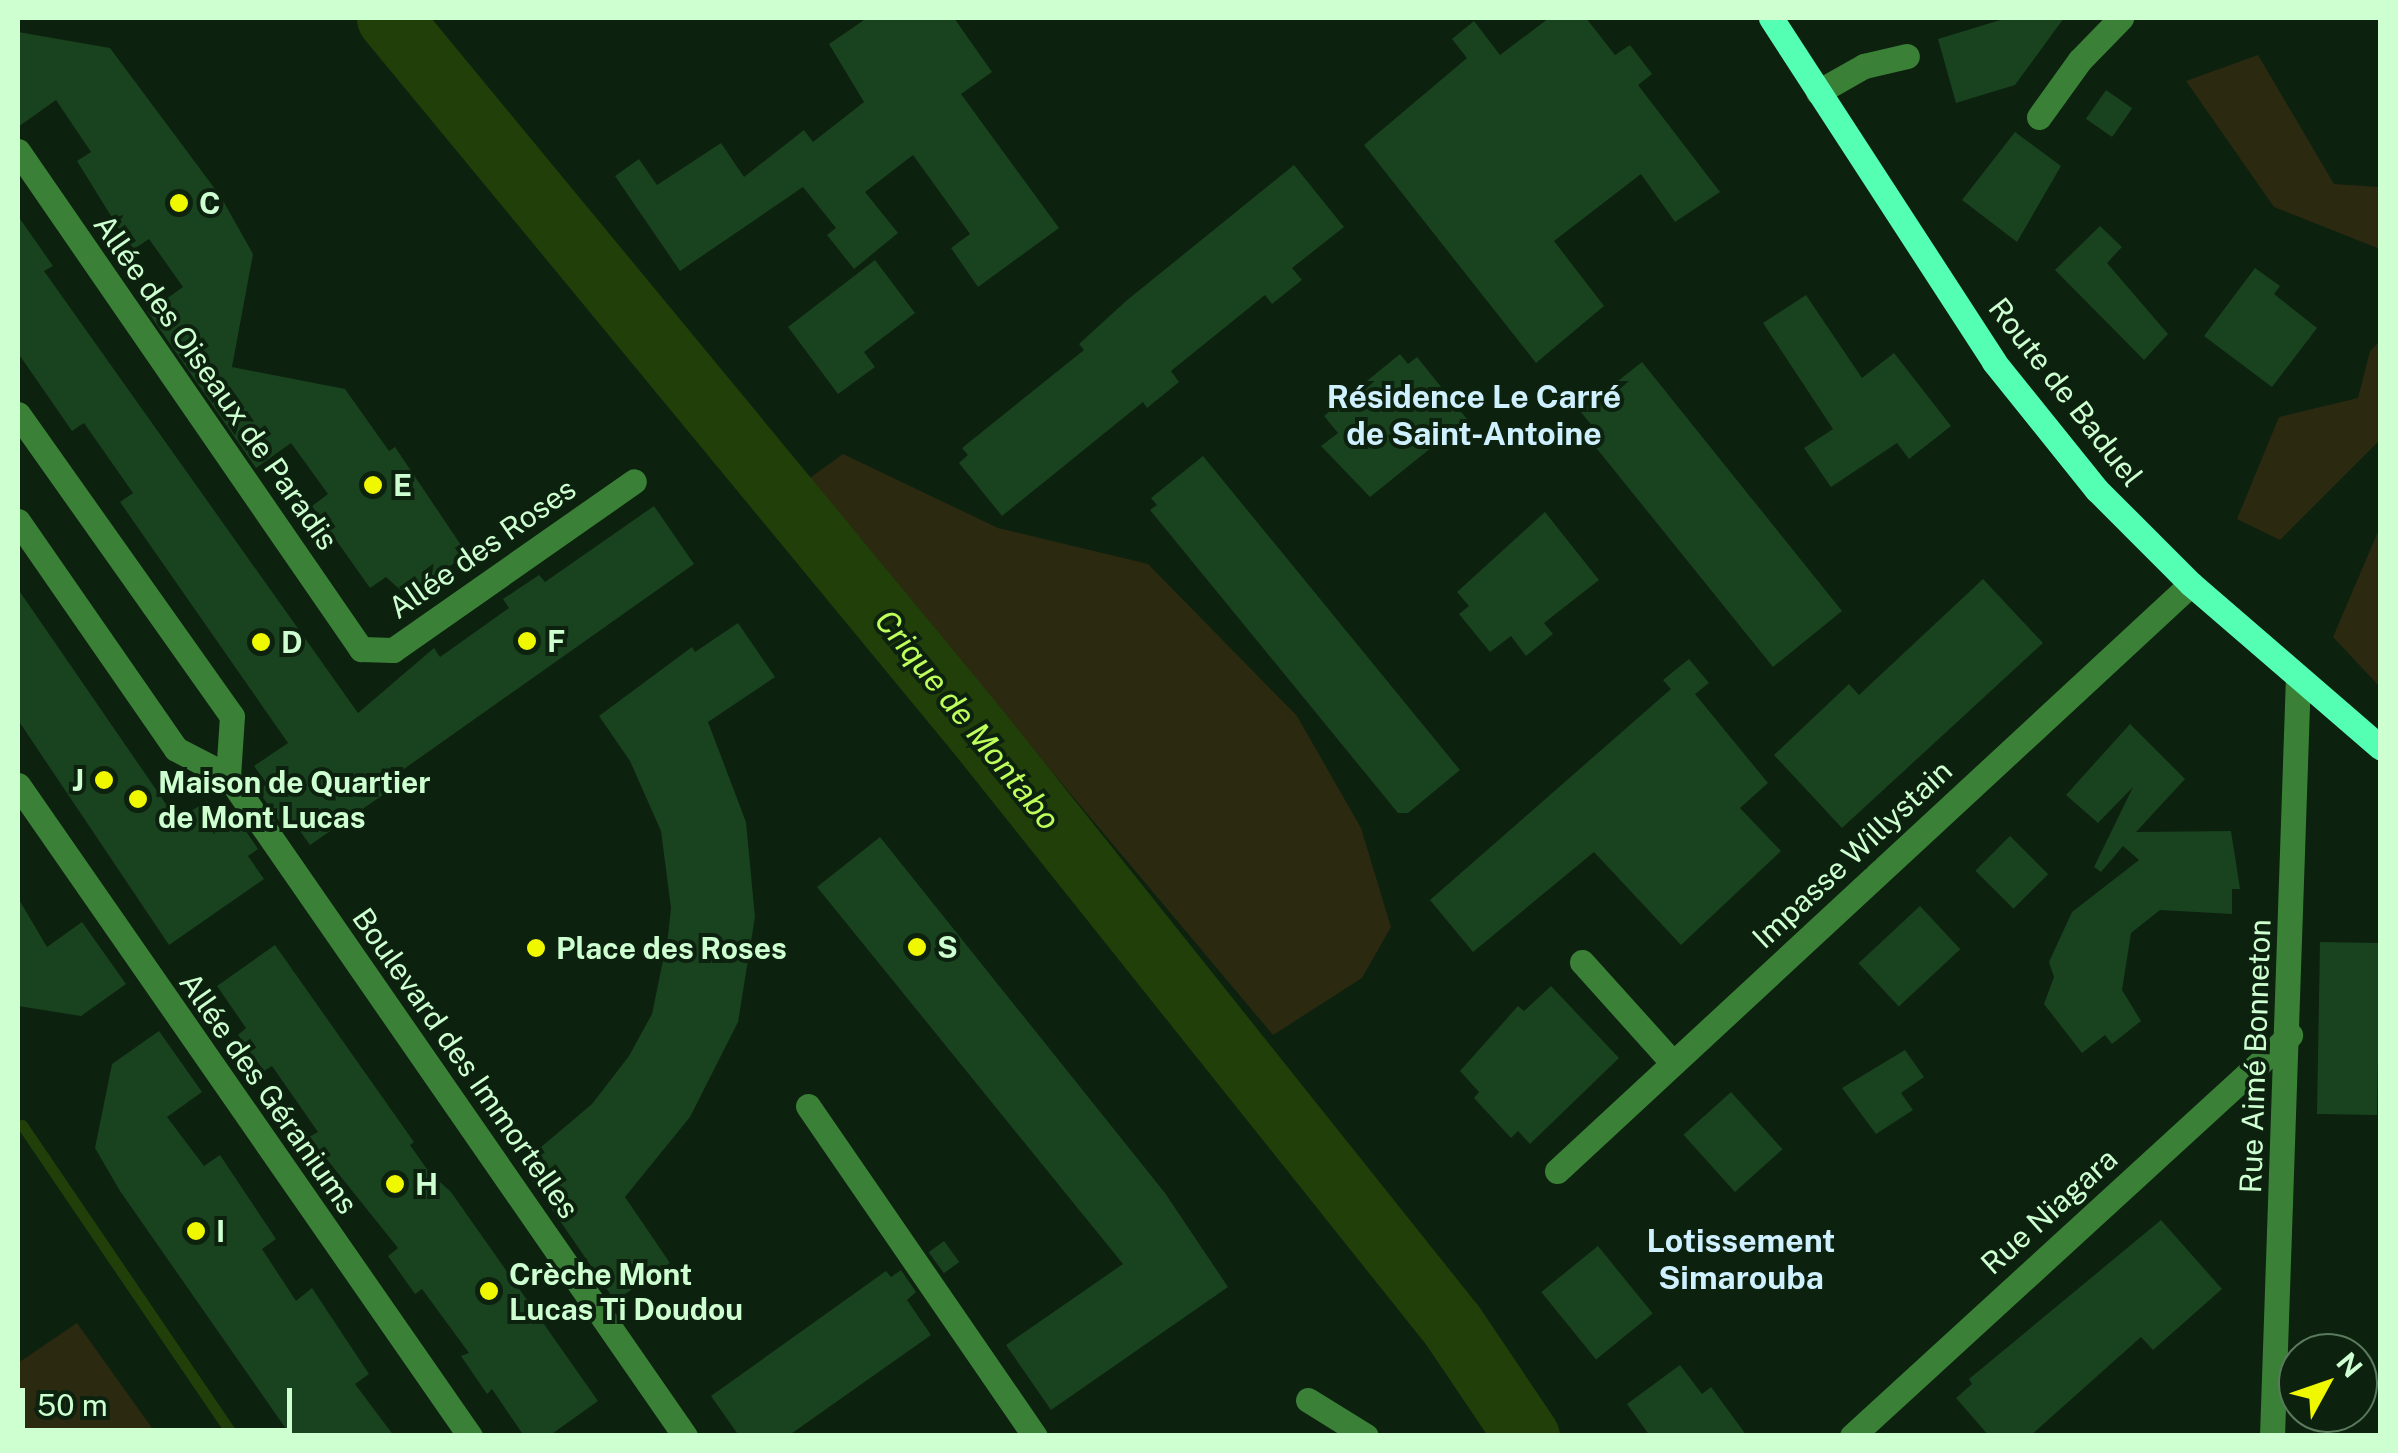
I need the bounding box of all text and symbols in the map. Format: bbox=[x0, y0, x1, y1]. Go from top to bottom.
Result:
place label: C bbox=[199, 185, 221, 221]
marker: C bbox=[168, 192, 190, 214]
street label: Allée des Oiseaux de Paradis bbox=[86, 207, 346, 557]
street label: Route de Baduel bbox=[1981, 290, 2151, 494]
district label: Résidence Le Carré de Saint-Antoine bbox=[1327, 379, 1621, 454]
place label: E bbox=[393, 467, 412, 503]
street label: Allée des Roses bbox=[381, 470, 583, 626]
marker: E bbox=[362, 474, 384, 496]
water label: Crique de Montabo bbox=[866, 602, 1068, 838]
place label: F bbox=[547, 623, 565, 659]
place label: D bbox=[281, 624, 303, 660]
marker: F bbox=[516, 630, 538, 652]
marker: D bbox=[250, 631, 272, 653]
street label: Impasse Willystain bbox=[1745, 752, 1959, 956]
place label: J bbox=[72, 762, 84, 798]
place label: Maison de Quartier de Mont Lucas bbox=[158, 764, 431, 834]
marker: J bbox=[93, 769, 115, 791]
marker: Maison de Quartier de Mont Lucas bbox=[127, 788, 149, 810]
street label: Boulevard des Immortelles bbox=[345, 901, 587, 1225]
street label: Rue Aimé Bonneton bbox=[2232, 918, 2278, 1194]
place label: S bbox=[937, 929, 958, 965]
place label: Place des Roses bbox=[556, 930, 787, 966]
marker: S bbox=[906, 936, 928, 958]
marker: Place des Roses bbox=[525, 937, 547, 959]
street label: Allée des Géraniums bbox=[172, 965, 366, 1221]
street label: Rue Niagara bbox=[1973, 1140, 2125, 1282]
place label: H bbox=[415, 1166, 438, 1202]
marker: H bbox=[384, 1173, 406, 1195]
place label: I bbox=[216, 1213, 225, 1249]
marker: I bbox=[185, 1220, 207, 1242]
district label: Lotissement Simarouba bbox=[1647, 1223, 1835, 1298]
place label: Crèche Mont Lucas Ti Doudou bbox=[509, 1256, 743, 1326]
marker: Crèche Mont Lucas Ti Doudou bbox=[478, 1280, 500, 1302]
north arrow bbox=[2278, 1333, 2378, 1433]
text: N bbox=[2330, 1346, 2370, 1384]
scale bar bbox=[25, 1368, 298, 1430]
text: 50 m bbox=[37, 1387, 108, 1423]

